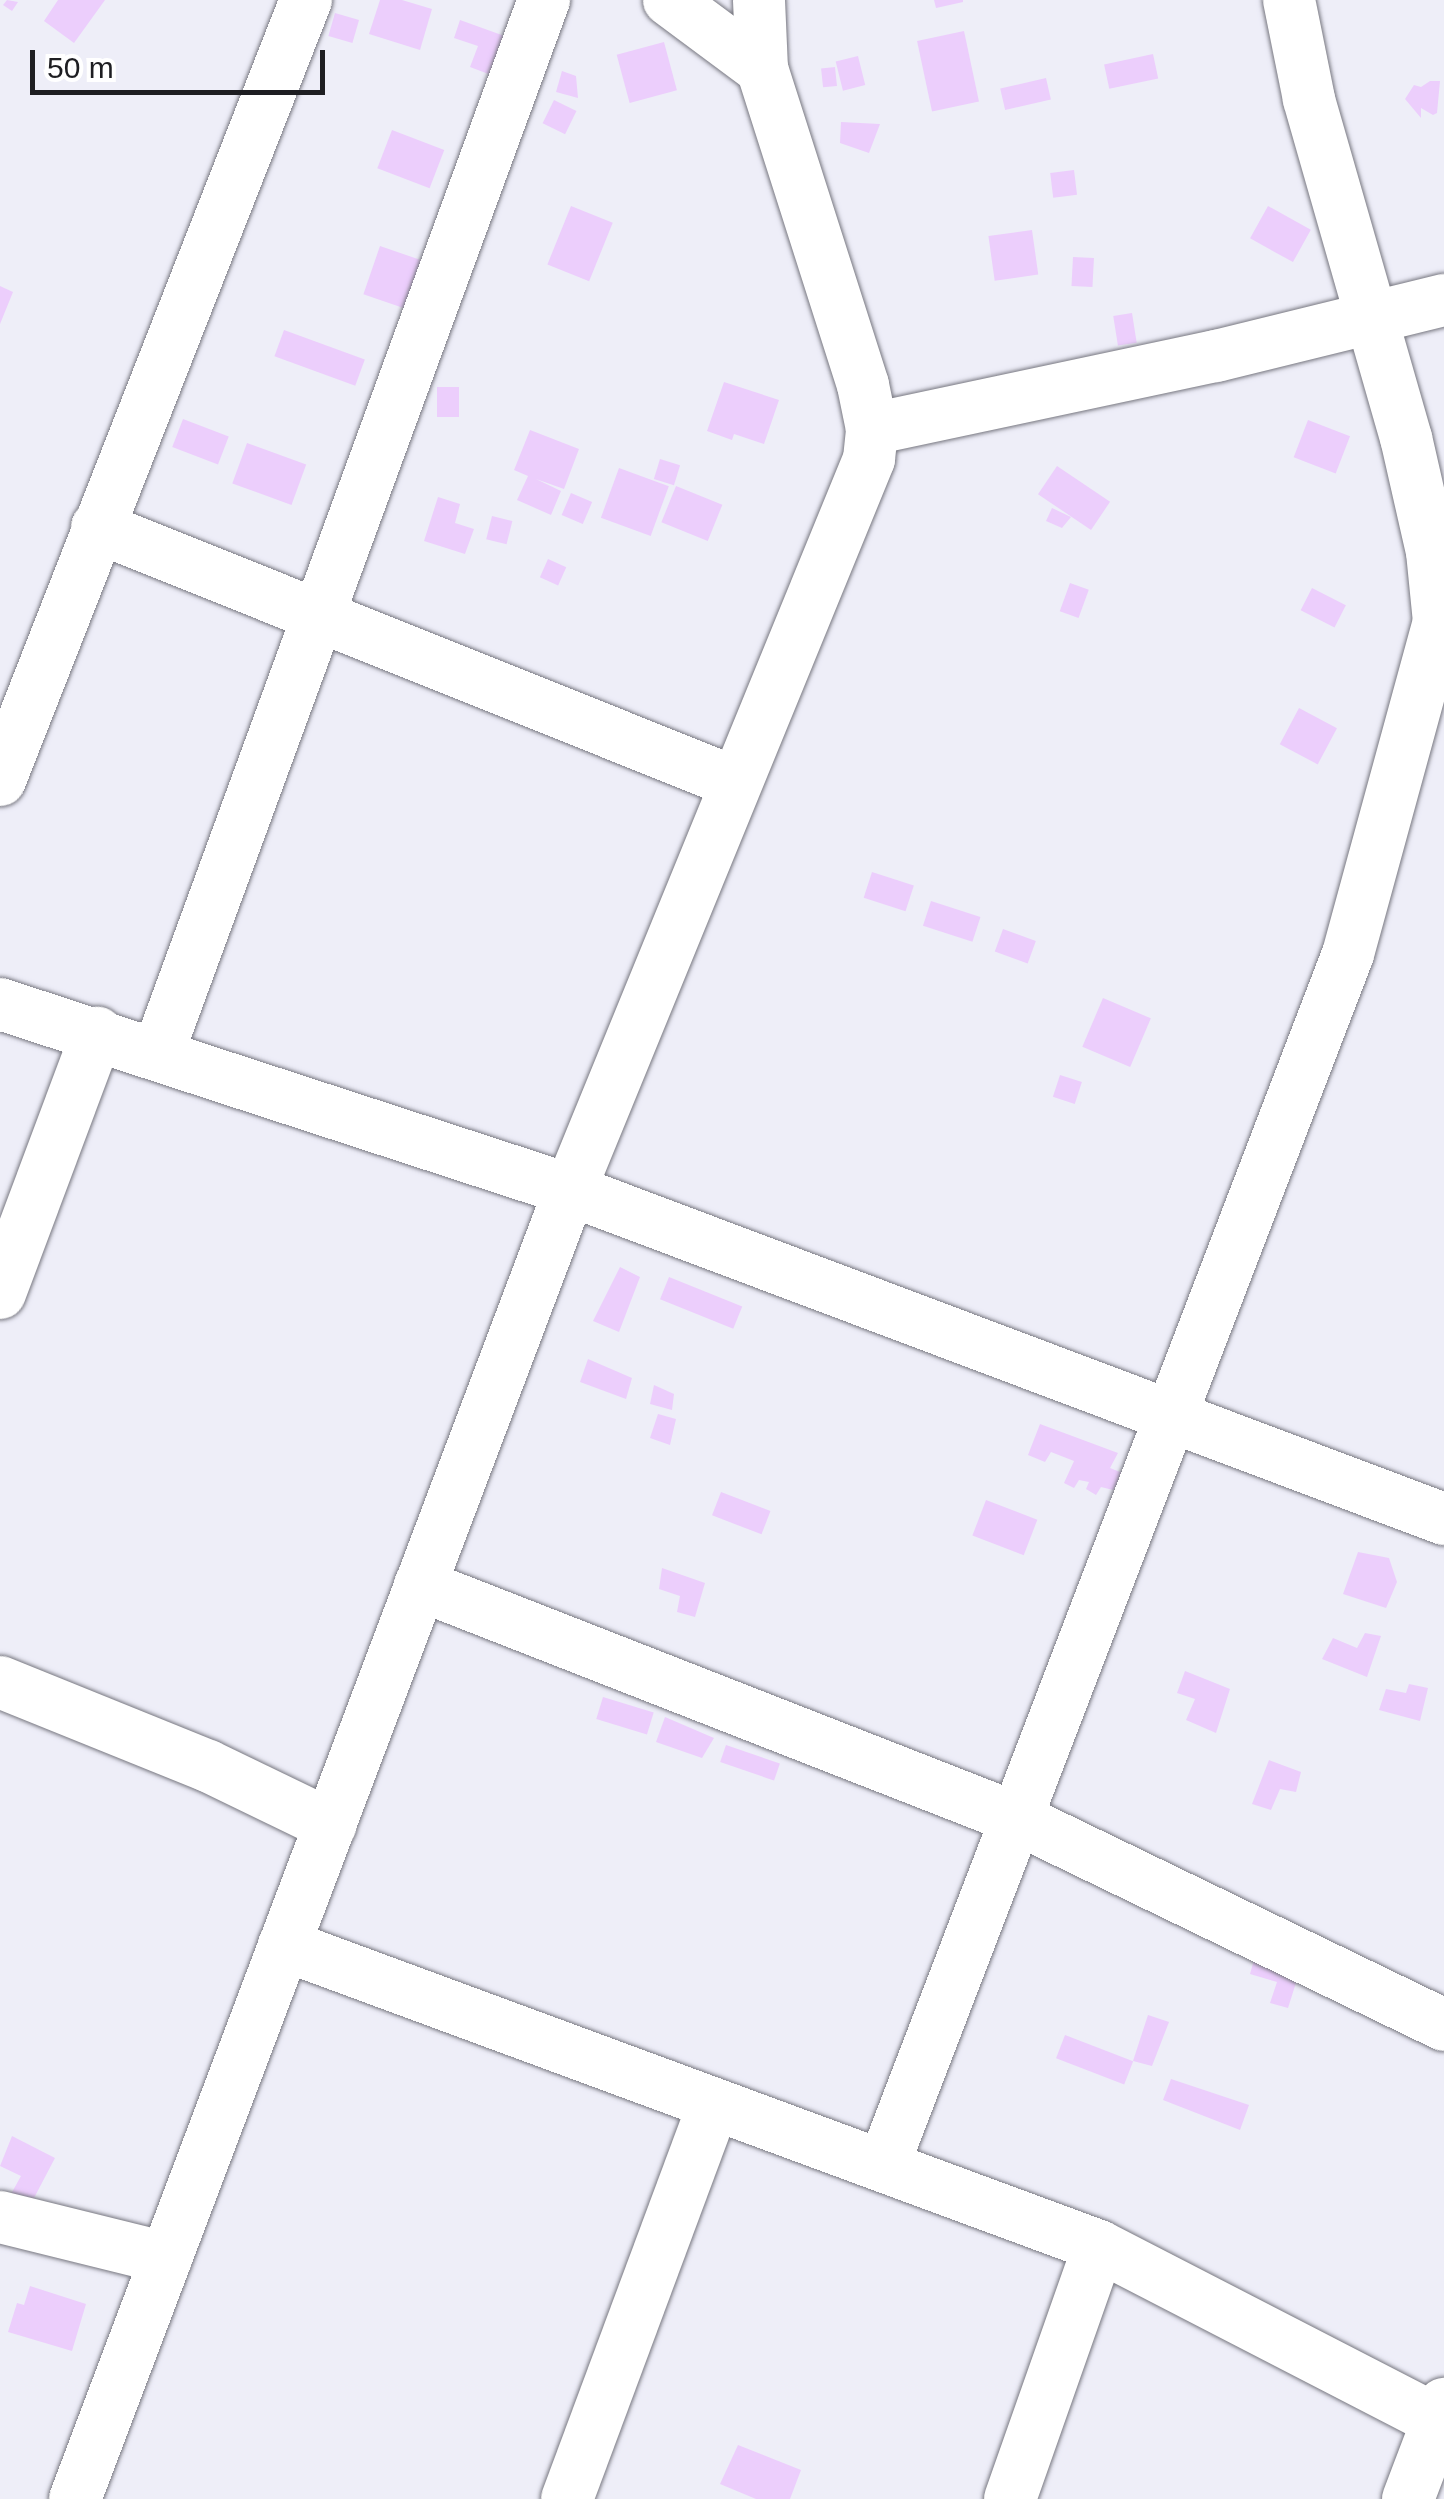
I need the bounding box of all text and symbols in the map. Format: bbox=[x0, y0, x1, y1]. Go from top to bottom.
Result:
scale bar bbox=[35, 30, 330, 92]
text: 50 m bbox=[47, 51, 114, 84]

